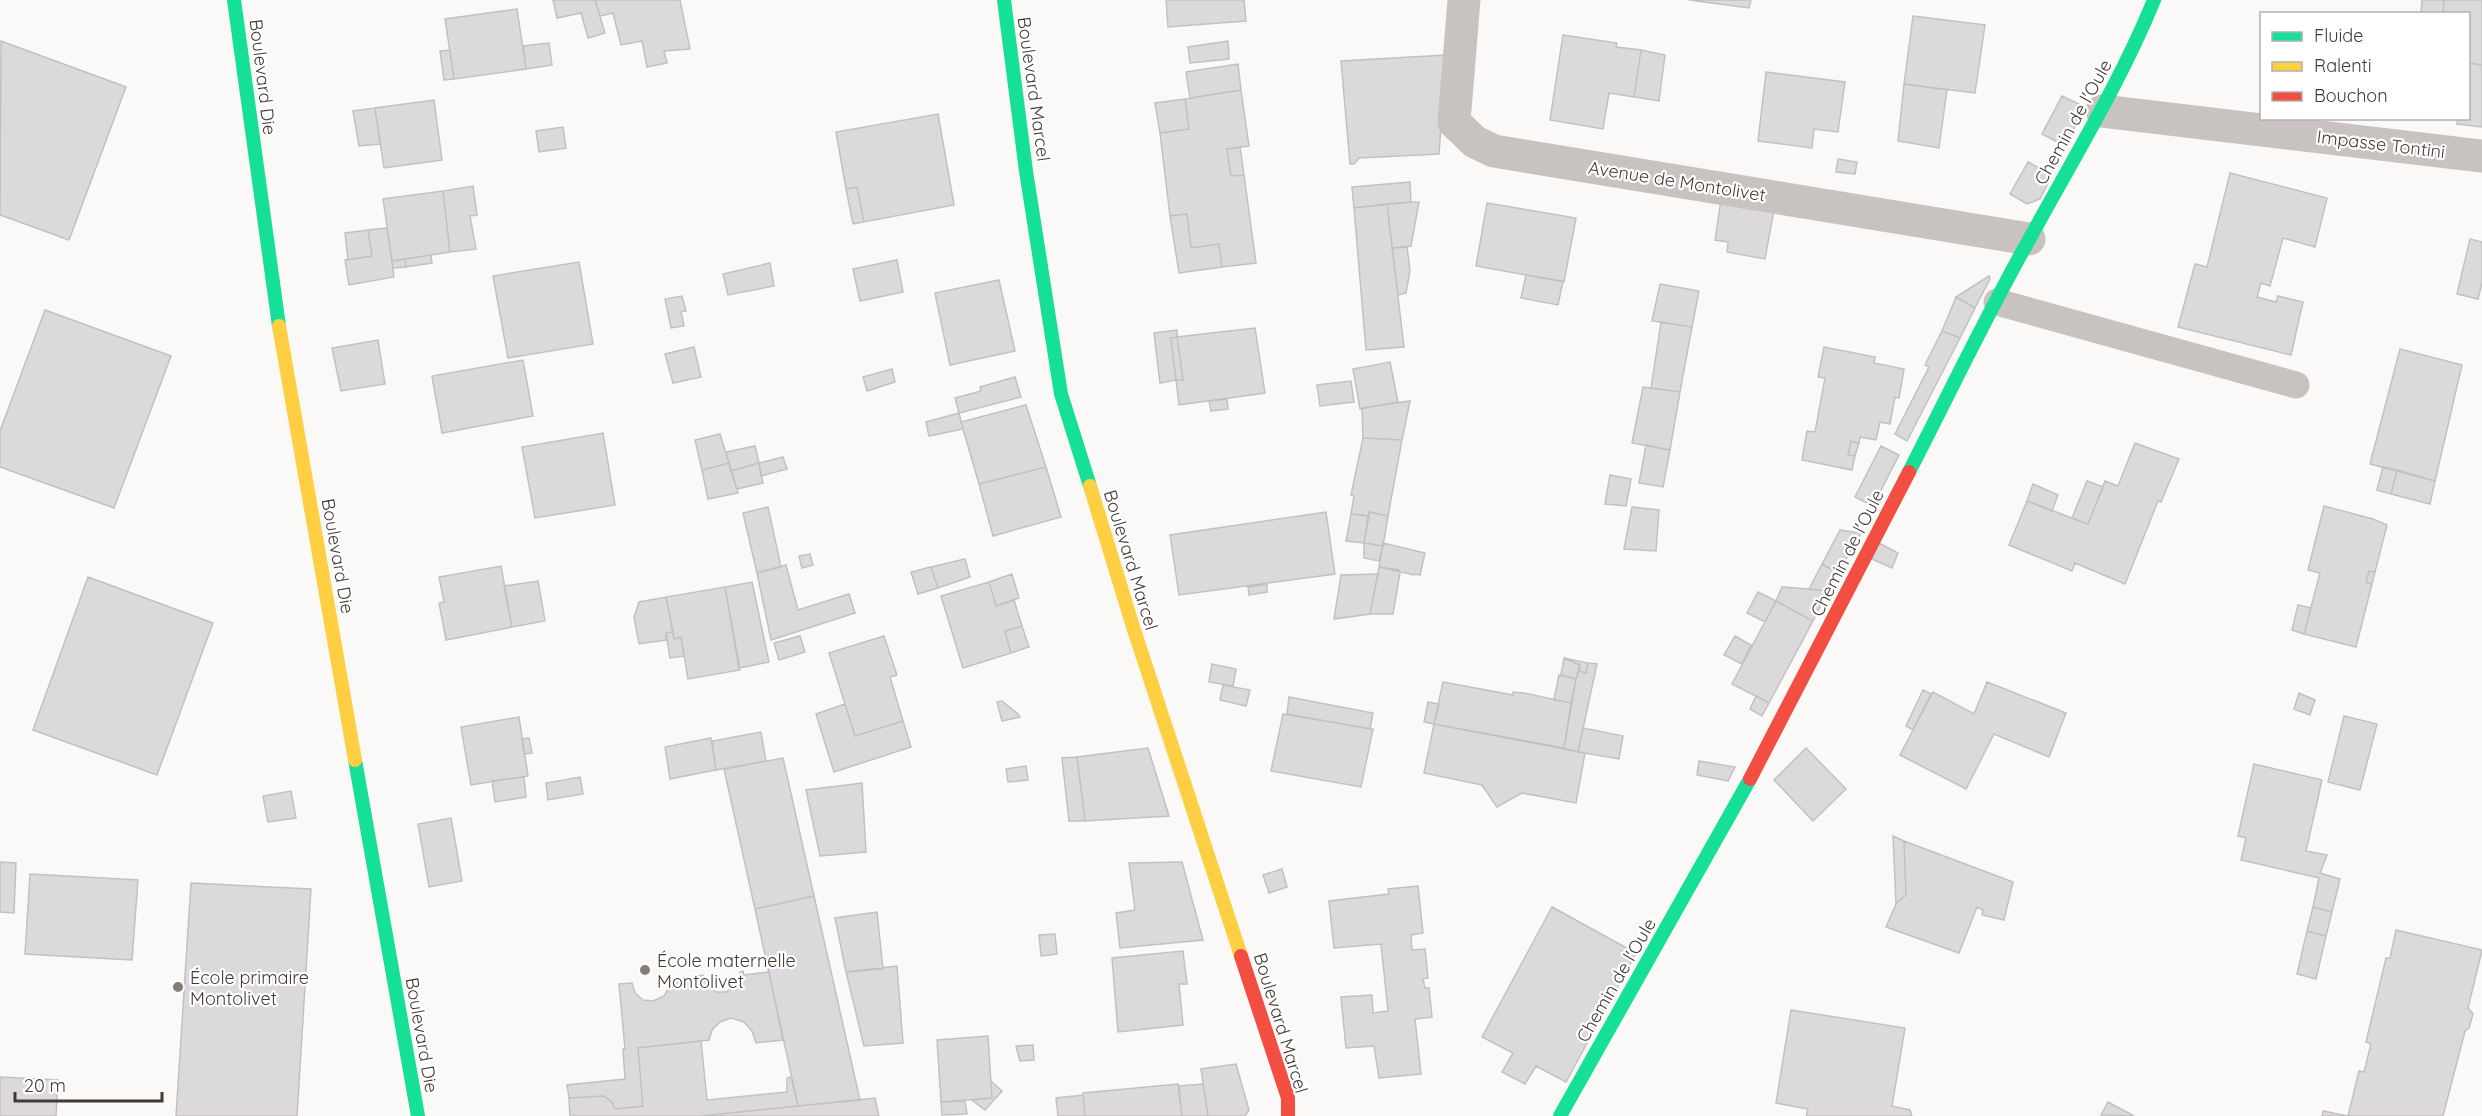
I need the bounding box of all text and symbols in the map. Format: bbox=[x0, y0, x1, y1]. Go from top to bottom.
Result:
legend bbox=[2260, 12, 2470, 120]
street label: Boulevard Marcel bbox=[1012, 15, 1056, 163]
street label: Boulevard Die bbox=[244, 18, 282, 136]
text: Fluide bbox=[2314, 24, 2363, 47]
text: Ralenti bbox=[2314, 54, 2372, 77]
street label: Chemin de l'Oule bbox=[2029, 55, 2117, 189]
text: Bouchon bbox=[2314, 84, 2388, 107]
street label: Impasse Tontini bbox=[2316, 125, 2446, 163]
street label: Avenue de Montolivet bbox=[1587, 156, 1767, 206]
street label: Chemin de l'Oule bbox=[1805, 486, 1889, 620]
street label: Boulevard Marcel bbox=[1099, 487, 1163, 633]
street label: Boulevard Die bbox=[317, 497, 359, 615]
street label: Chemin de l'Oule bbox=[1571, 914, 1661, 1046]
place label: École maternelle Montolivet bbox=[657, 949, 796, 993]
street label: Boulevard Marcel bbox=[1249, 950, 1313, 1096]
marker: École maternelle Montolivet bbox=[638, 963, 652, 977]
place label: École primaire Montolivet bbox=[190, 966, 309, 1010]
street label: Boulevard Die bbox=[401, 976, 443, 1094]
marker: École primaire Montolivet bbox=[171, 980, 185, 994]
scale bar bbox=[15, 1065, 162, 1103]
text: 20 m bbox=[24, 1074, 66, 1097]

